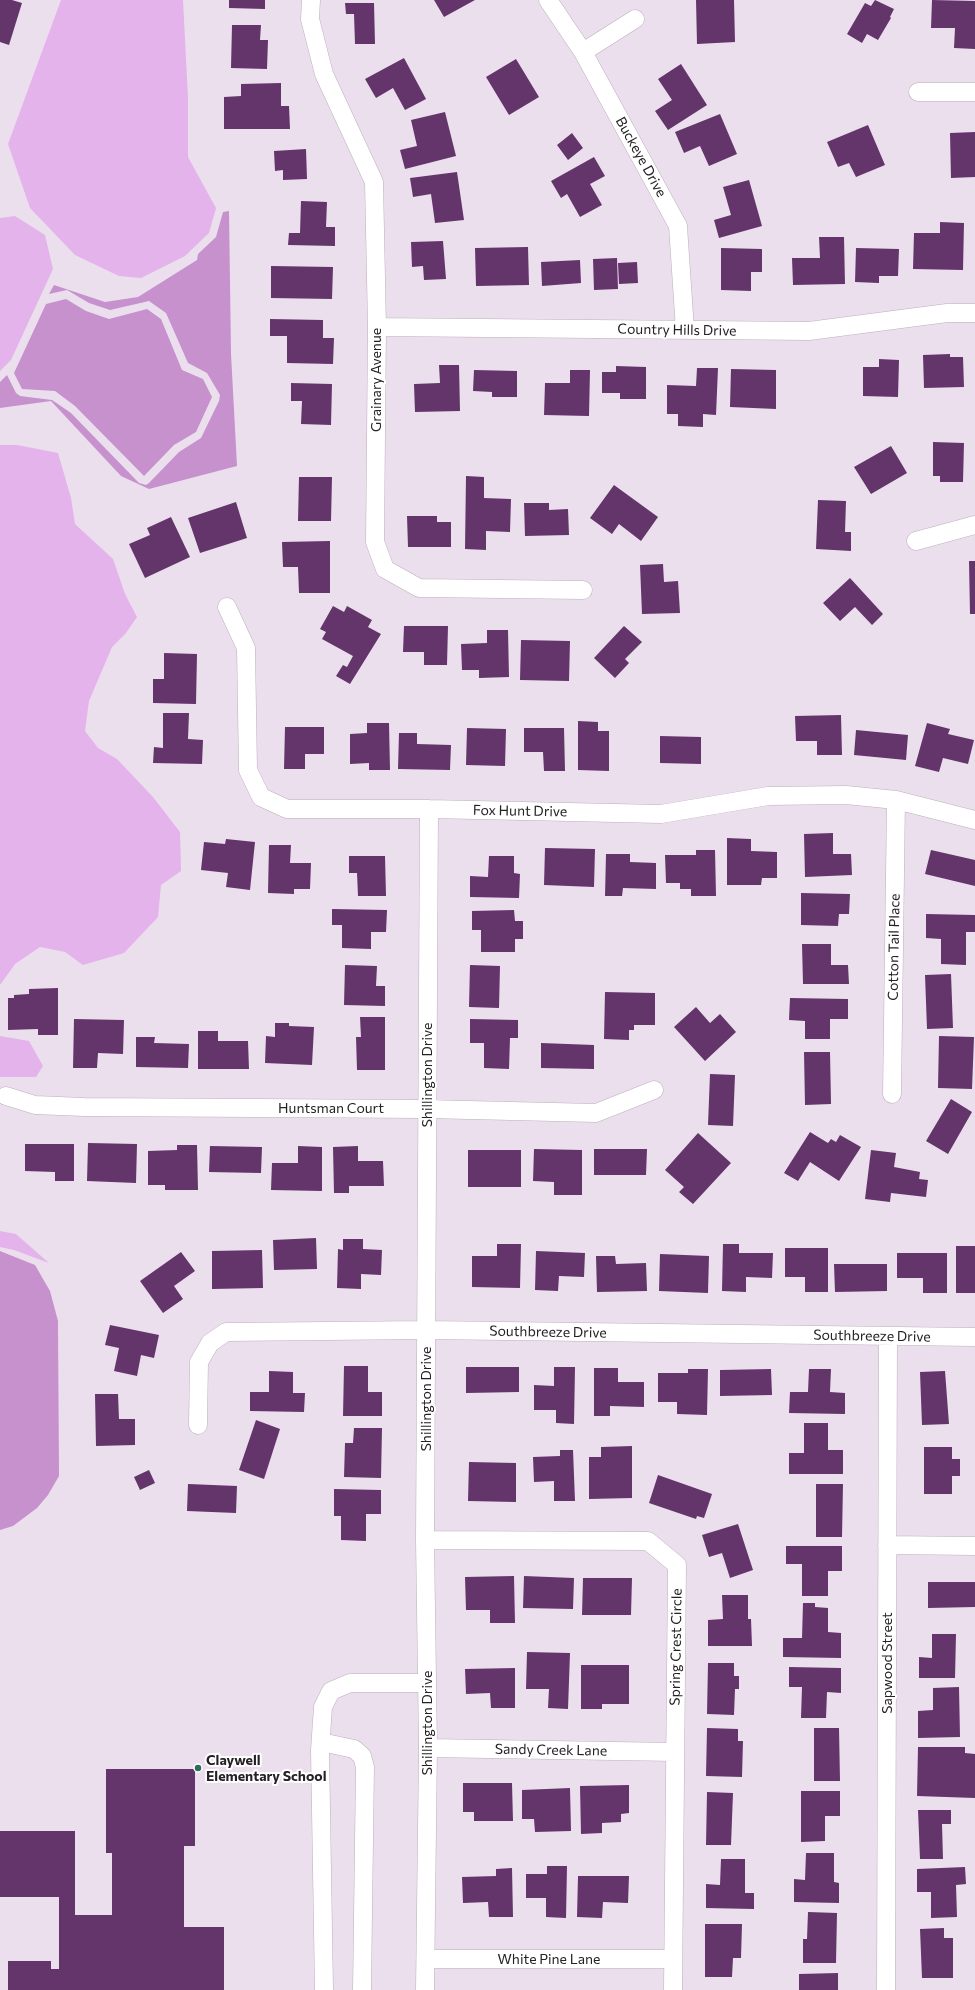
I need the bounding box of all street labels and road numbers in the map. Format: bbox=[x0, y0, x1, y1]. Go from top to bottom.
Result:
street label: Buckeye Drive bbox=[612, 114, 670, 200]
street label: Country Hills Drive bbox=[617, 321, 737, 339]
street label: Grainary Avenue bbox=[368, 328, 384, 432]
street label: Fox Hunt Drive bbox=[473, 802, 567, 820]
street label: Cotton Tail Place bbox=[885, 893, 903, 1001]
street label: Shillington Drive bbox=[419, 1023, 435, 1127]
street label: Huntsman Court bbox=[278, 1100, 384, 1116]
street label: Southbreeze Drive bbox=[489, 1323, 607, 1341]
street label: Southbreeze Drive bbox=[813, 1327, 931, 1345]
street label: Shillington Drive bbox=[418, 1347, 434, 1451]
street label: Spring Crest Circle bbox=[667, 1588, 685, 1706]
street label: Sapwood Street bbox=[879, 1612, 895, 1714]
street label: Shillington Drive bbox=[419, 1671, 435, 1775]
street label: Sandy Creek Lane bbox=[495, 1741, 607, 1759]
street label: White Pine Lane bbox=[498, 1951, 600, 1967]

